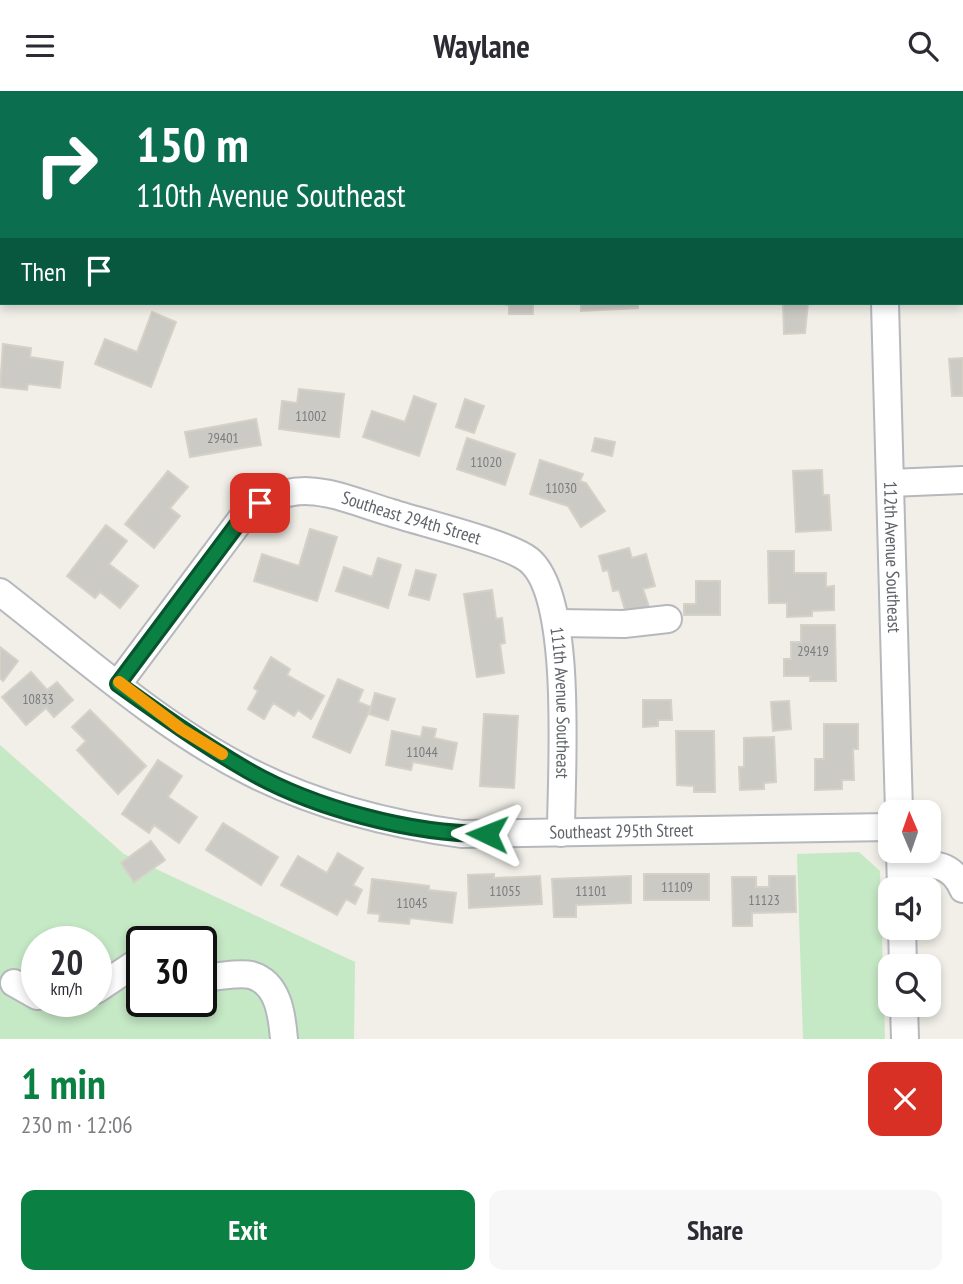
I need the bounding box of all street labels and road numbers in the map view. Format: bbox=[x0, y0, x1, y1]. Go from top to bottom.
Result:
street label: 112th Avenue Southeast bbox=[879, 481, 906, 633]
street label: Southeast 294th Street bbox=[339, 486, 484, 549]
street label: 111th Avenue Southeast bbox=[545, 625, 575, 779]
street label: Southeast 295th Street bbox=[549, 818, 694, 844]

